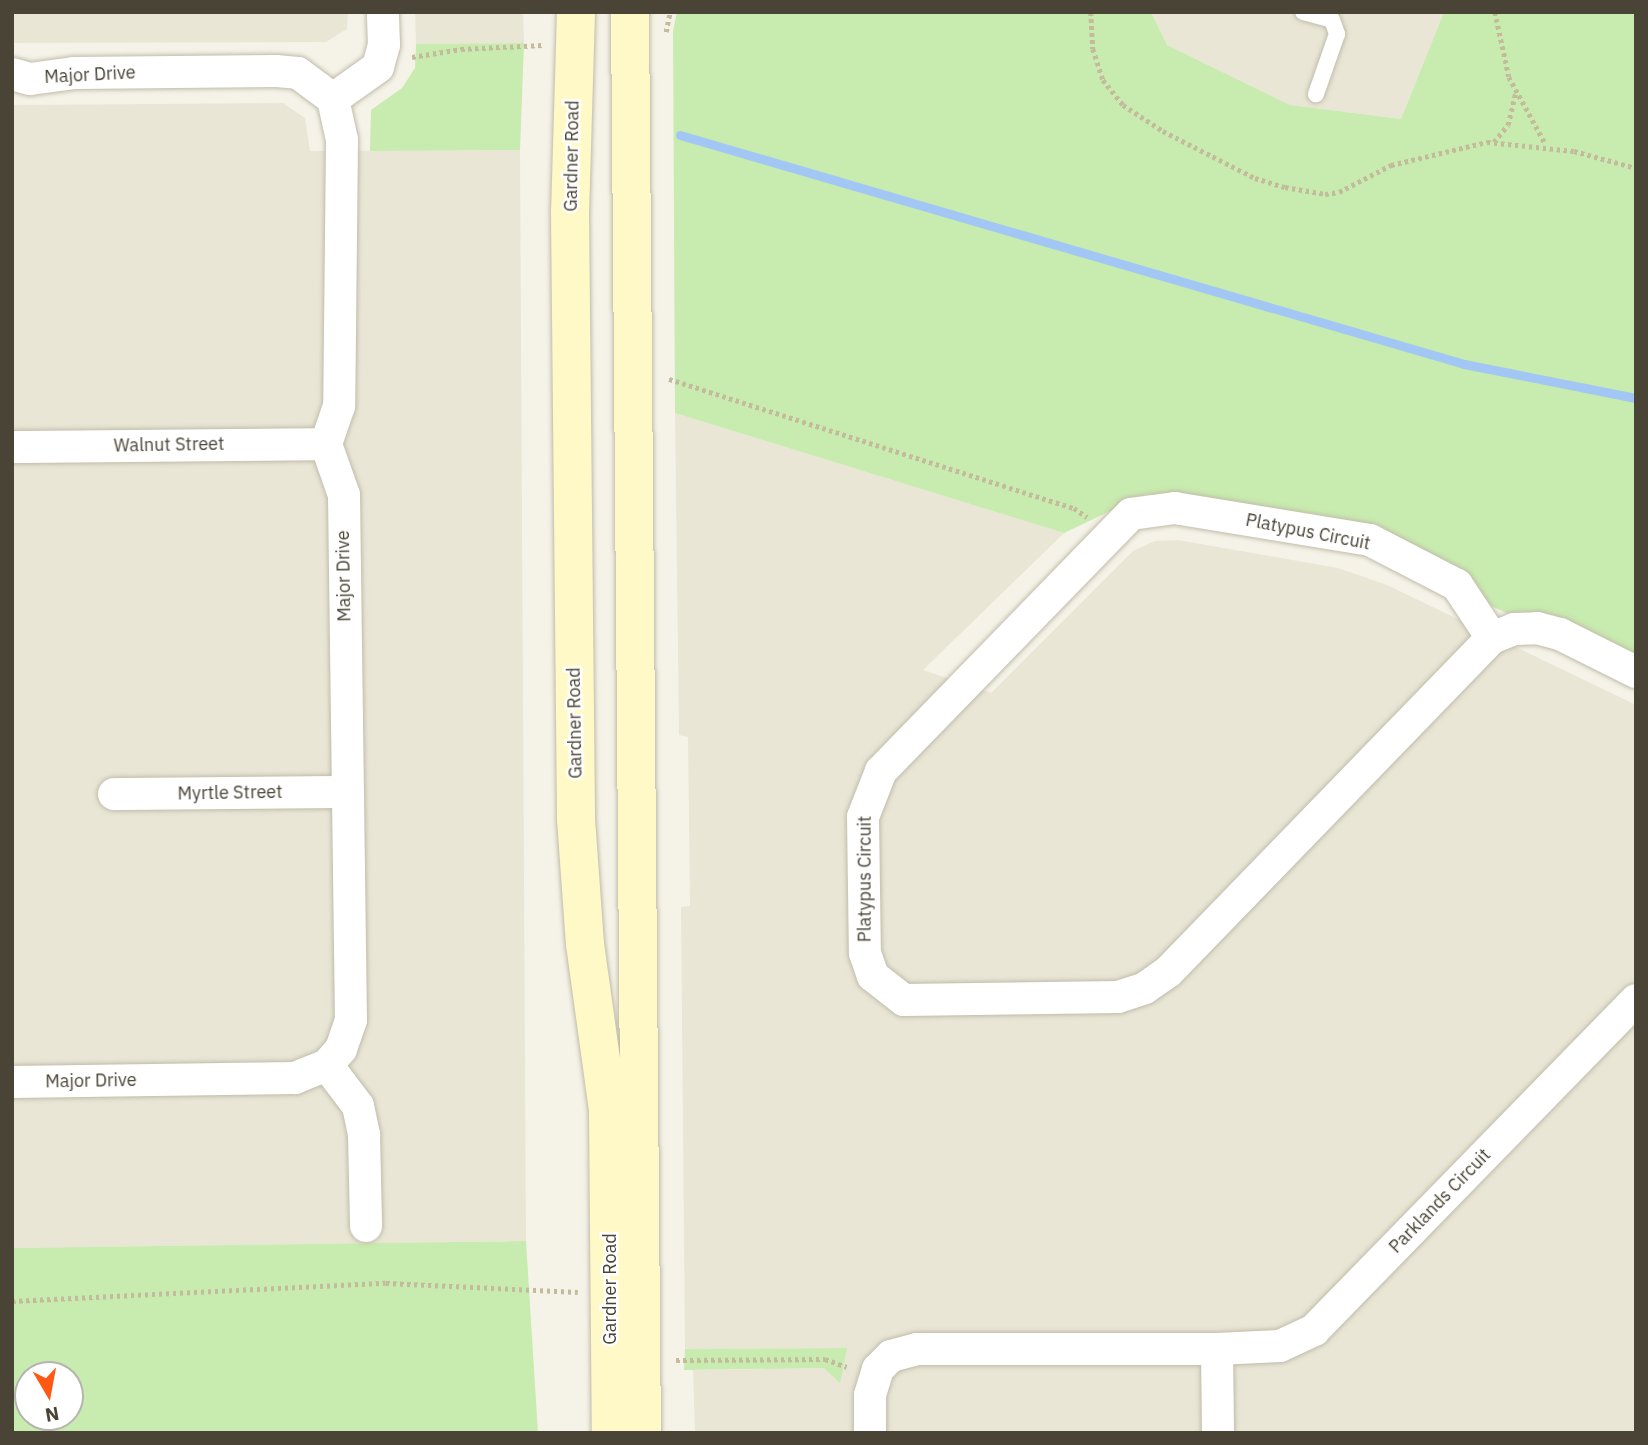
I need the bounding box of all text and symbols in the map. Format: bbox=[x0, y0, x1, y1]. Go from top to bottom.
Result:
street label: Major Drive bbox=[44, 62, 136, 88]
street label: Gardner Road bbox=[560, 100, 584, 212]
street label: Walnut Street bbox=[113, 433, 225, 457]
street label: Platypus Circuit bbox=[1244, 509, 1372, 555]
street label: Major Drive bbox=[332, 530, 356, 622]
street label: Gardner Road bbox=[563, 667, 587, 779]
street label: Myrtle Street bbox=[177, 781, 283, 805]
street label: Platypus Circuit bbox=[854, 816, 876, 942]
street label: Major Drive bbox=[45, 1069, 137, 1093]
street label: Parklands Circuit bbox=[1385, 1144, 1495, 1258]
street label: Gardner Road bbox=[599, 1233, 621, 1345]
north arrow bbox=[14, 1361, 84, 1431]
text: N bbox=[43, 1402, 61, 1428]

